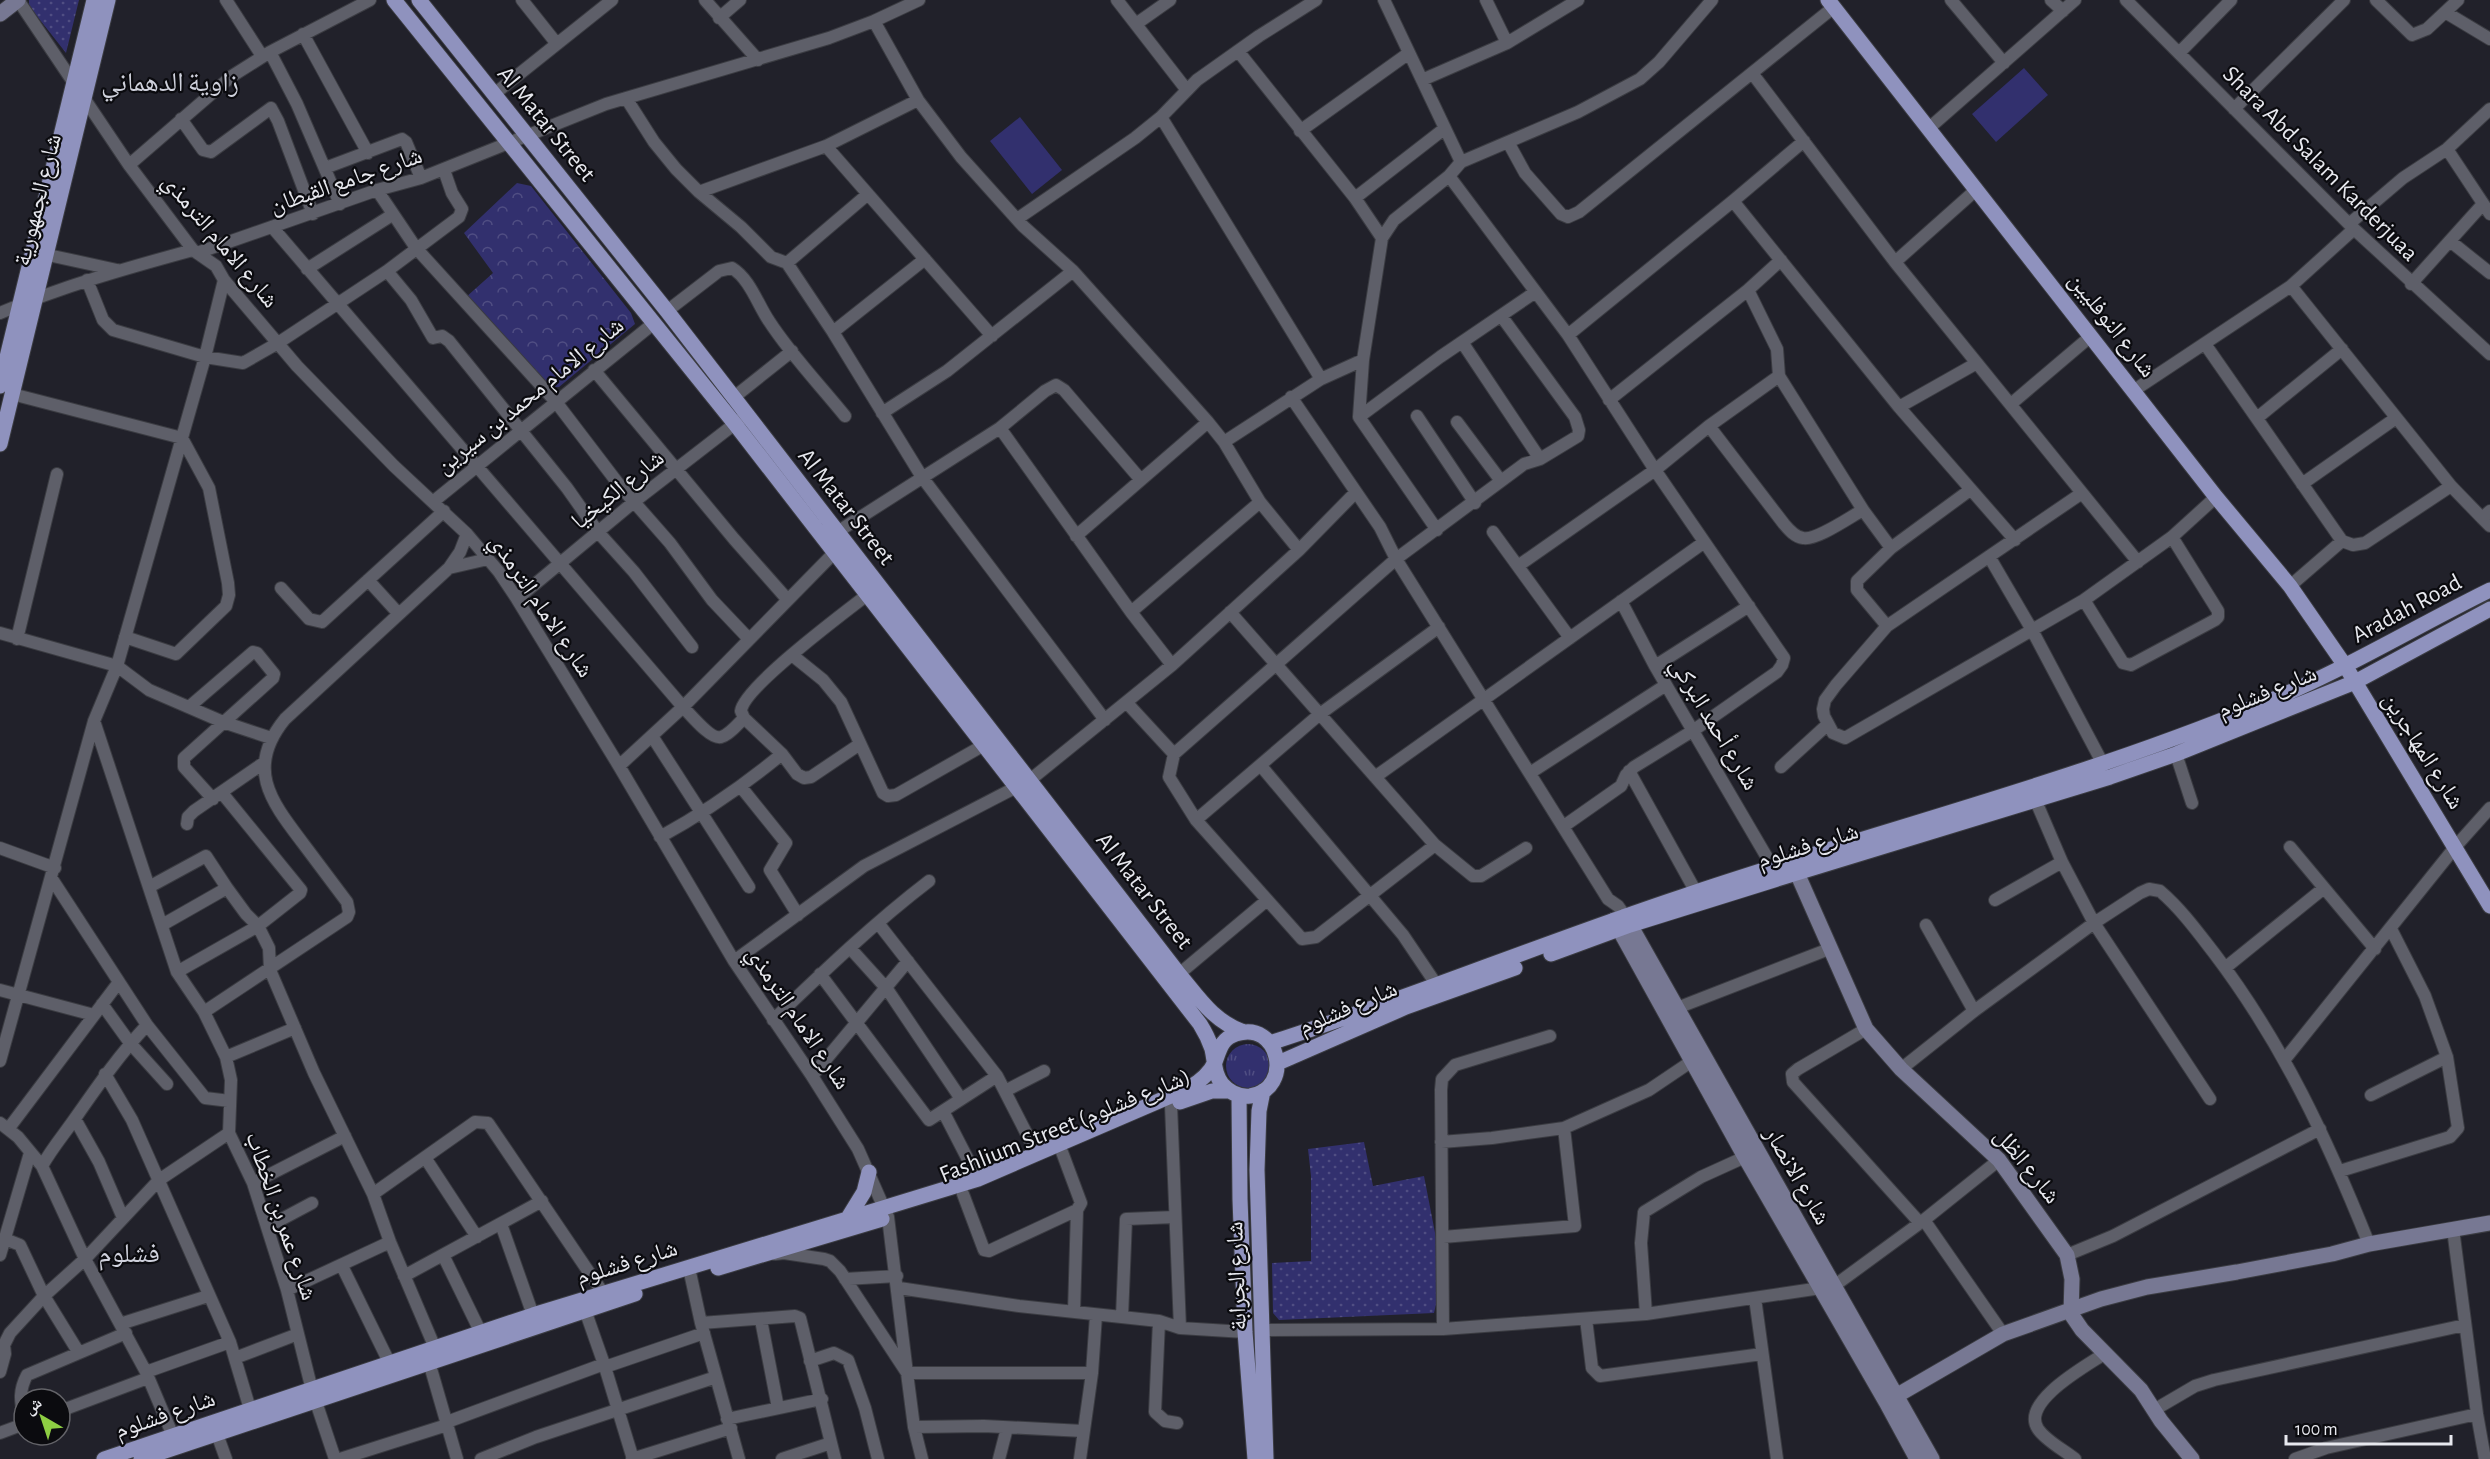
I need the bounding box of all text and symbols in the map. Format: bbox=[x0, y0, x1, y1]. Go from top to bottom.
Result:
street label: Al Matar Street bbox=[493, 62, 600, 186]
street label: Shara Abd Salam Karderjuaa bbox=[2218, 62, 2422, 266]
district label: زاوية الدهماني bbox=[101, 69, 239, 102]
street label: شارع الجمهورية bbox=[10, 132, 68, 269]
street label: شارع جامع القبطان bbox=[267, 144, 426, 220]
street label: شارع الامام الترمذي bbox=[153, 169, 283, 316]
street label: شارع النوفليين bbox=[2062, 268, 2160, 383]
street label: شارع الامام محمد بن سيرين bbox=[432, 313, 630, 481]
street label: Al Matar Street bbox=[793, 444, 899, 570]
street label: شارع الكيخيا bbox=[567, 446, 670, 536]
street label: شارع الامام الترمذي bbox=[479, 530, 598, 685]
street label: Aradah Road bbox=[2348, 570, 2466, 648]
street label: شارع أحمد البركي bbox=[1660, 652, 1765, 798]
street label: شارع فشلوم bbox=[2214, 661, 2321, 725]
street label: شارع المهاجرين bbox=[2376, 688, 2468, 815]
street label: شارع فشلوم bbox=[1755, 819, 1862, 876]
street label: Al Matar Street bbox=[1091, 828, 1197, 954]
street label: شارع الامام الترمذي bbox=[736, 942, 855, 1097]
street label: شارع فشلوم bbox=[1295, 977, 1402, 1042]
street label: Fashlium Street (شارع فشلوم) bbox=[936, 1065, 1195, 1190]
street label: شارع الانصار bbox=[1757, 1122, 1834, 1230]
street label: شارع الظل bbox=[1988, 1124, 2065, 1210]
street label: شارع عمر بن الخطاب bbox=[239, 1129, 321, 1304]
street label: شارع الجرابة bbox=[1223, 1221, 1253, 1331]
street label: شارع فشلوم bbox=[574, 1236, 681, 1293]
district label: فشلوم bbox=[98, 1240, 160, 1271]
north arrow bbox=[12, 1387, 72, 1447]
street label: شارع فشلوم bbox=[112, 1387, 219, 1446]
text: ش bbox=[22, 1395, 45, 1418]
scale bar bbox=[2286, 1408, 2451, 1446]
text: 100 m bbox=[2295, 1421, 2338, 1439]

